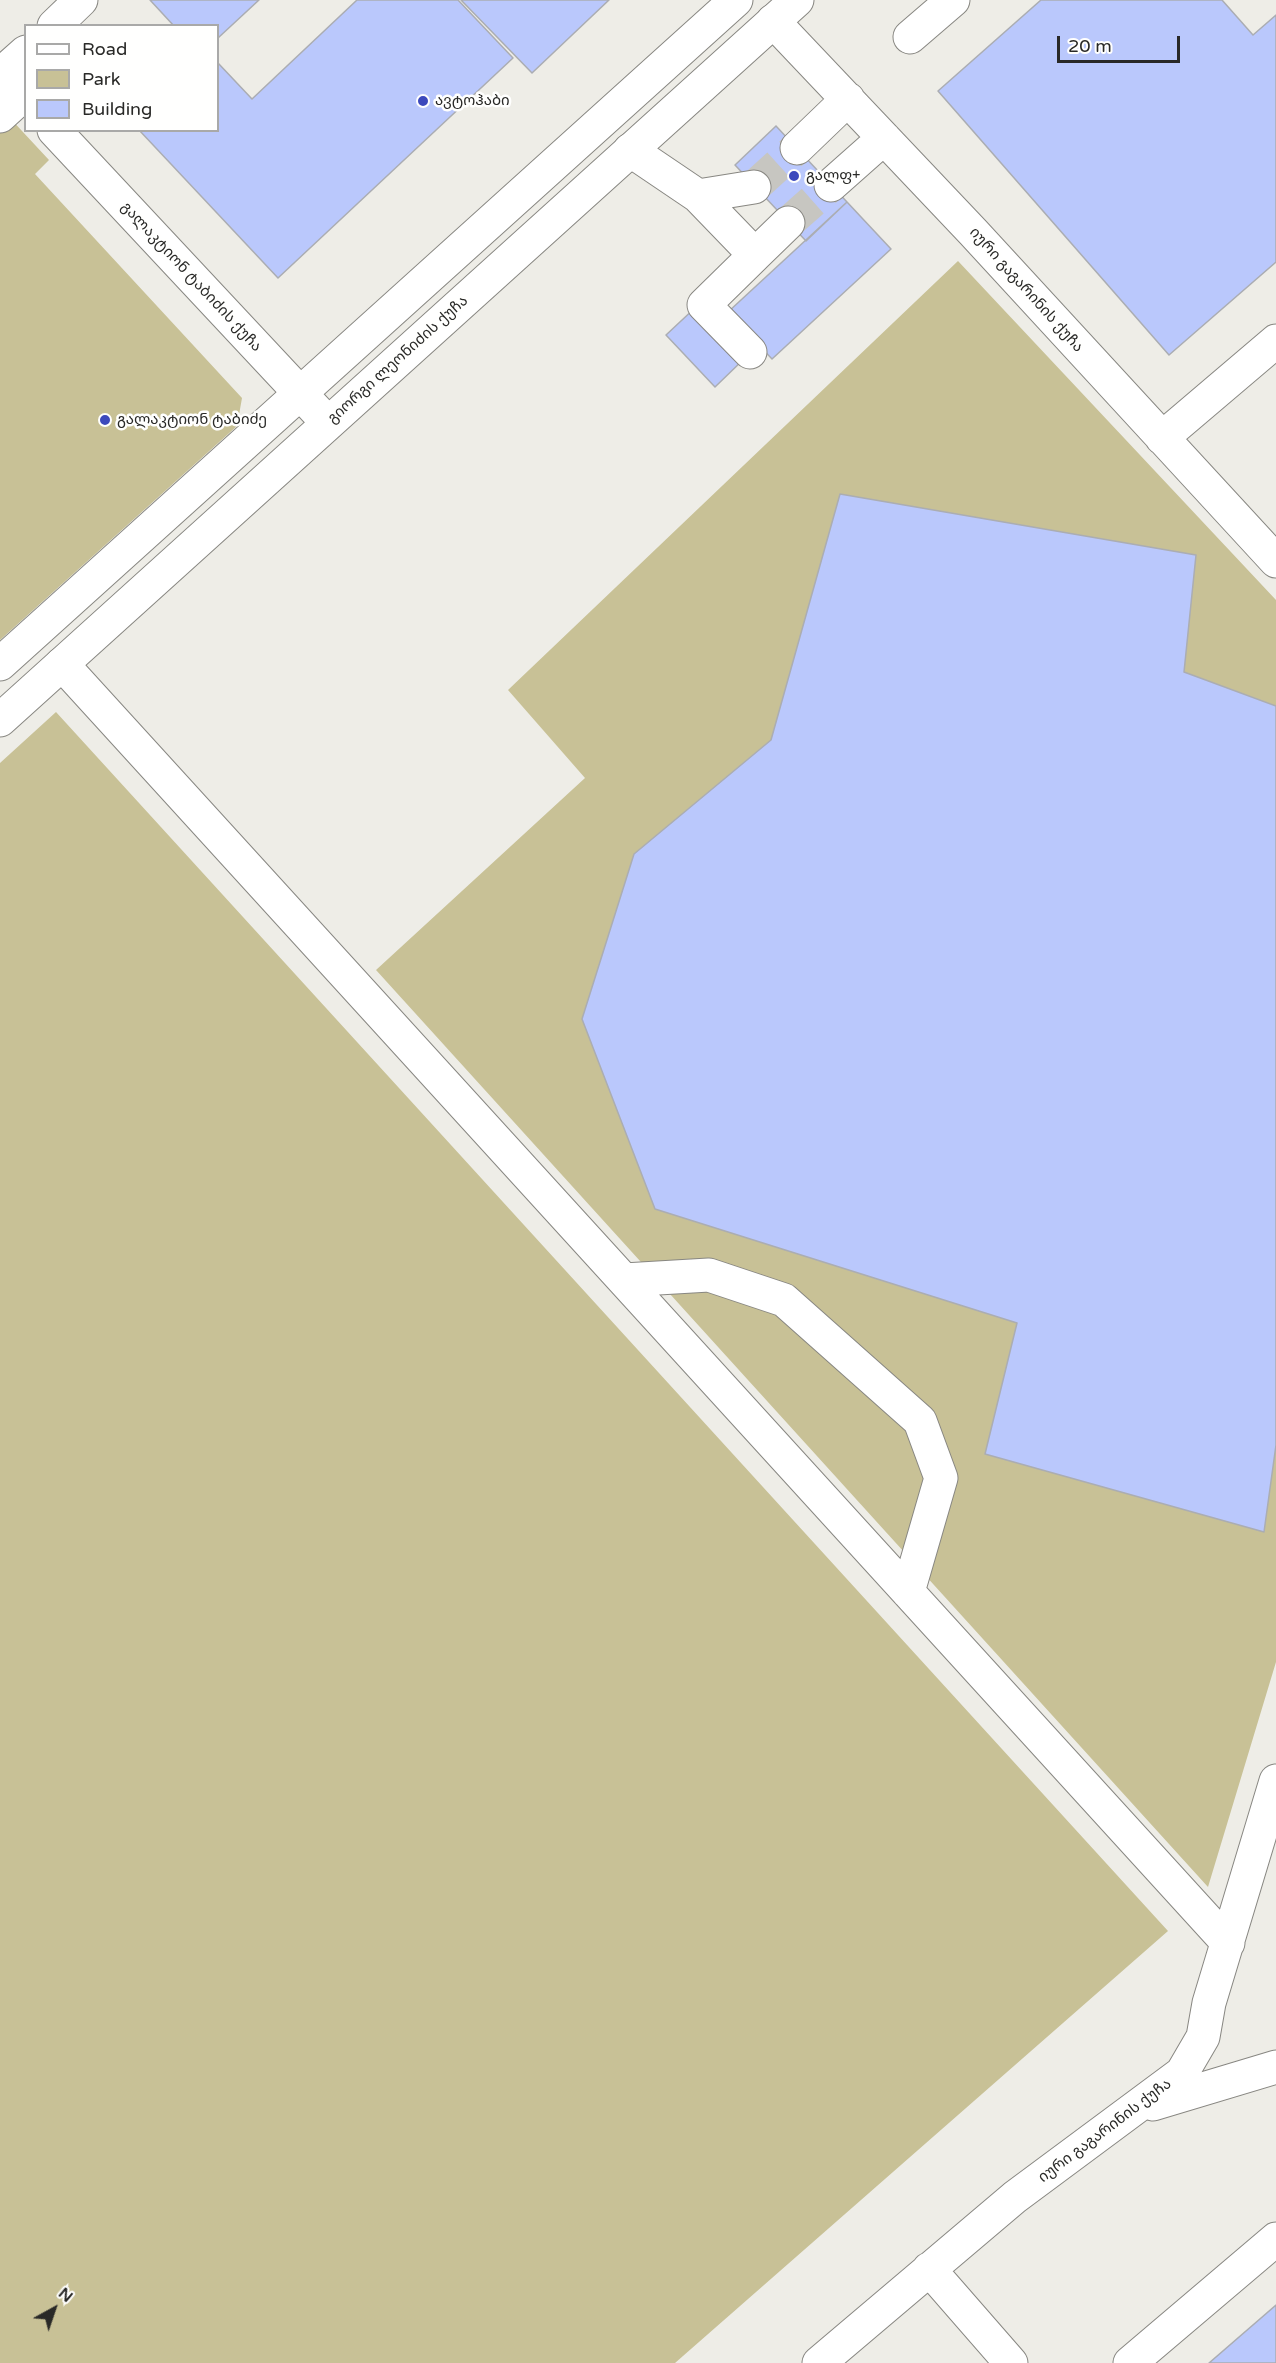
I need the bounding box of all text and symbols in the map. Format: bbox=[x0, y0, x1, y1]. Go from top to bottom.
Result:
legend bbox=[24, 24, 219, 132]
scale bar bbox=[1060, 24, 1183, 62]
text: 20 m bbox=[1068, 35, 1112, 57]
text: Road bbox=[82, 38, 127, 60]
text: Park bbox=[82, 68, 120, 90]
place label: ავტოჰაბი bbox=[435, 92, 510, 110]
marker: ავტოჰაბი bbox=[416, 94, 430, 108]
text: Building bbox=[82, 98, 152, 120]
place label: გალფ+ bbox=[806, 167, 861, 185]
marker: გალფ+ bbox=[787, 169, 801, 183]
street label: გალაკტიონ ტაბიძის ქუჩა bbox=[117, 198, 265, 356]
street label: იური გაგარინის ქუჩა bbox=[965, 224, 1087, 356]
street label: გიორგი ლეონიძის ქუჩა bbox=[324, 292, 472, 428]
place label: გალაკტიონ ტაბიძე bbox=[117, 411, 267, 429]
marker: გალაკტიონ ტაბიძე bbox=[98, 413, 112, 427]
street label: იური გაგარინის ქუჩა bbox=[1035, 2075, 1175, 2187]
north arrow bbox=[24, 2279, 84, 2339]
text: N bbox=[54, 2283, 77, 2307]

